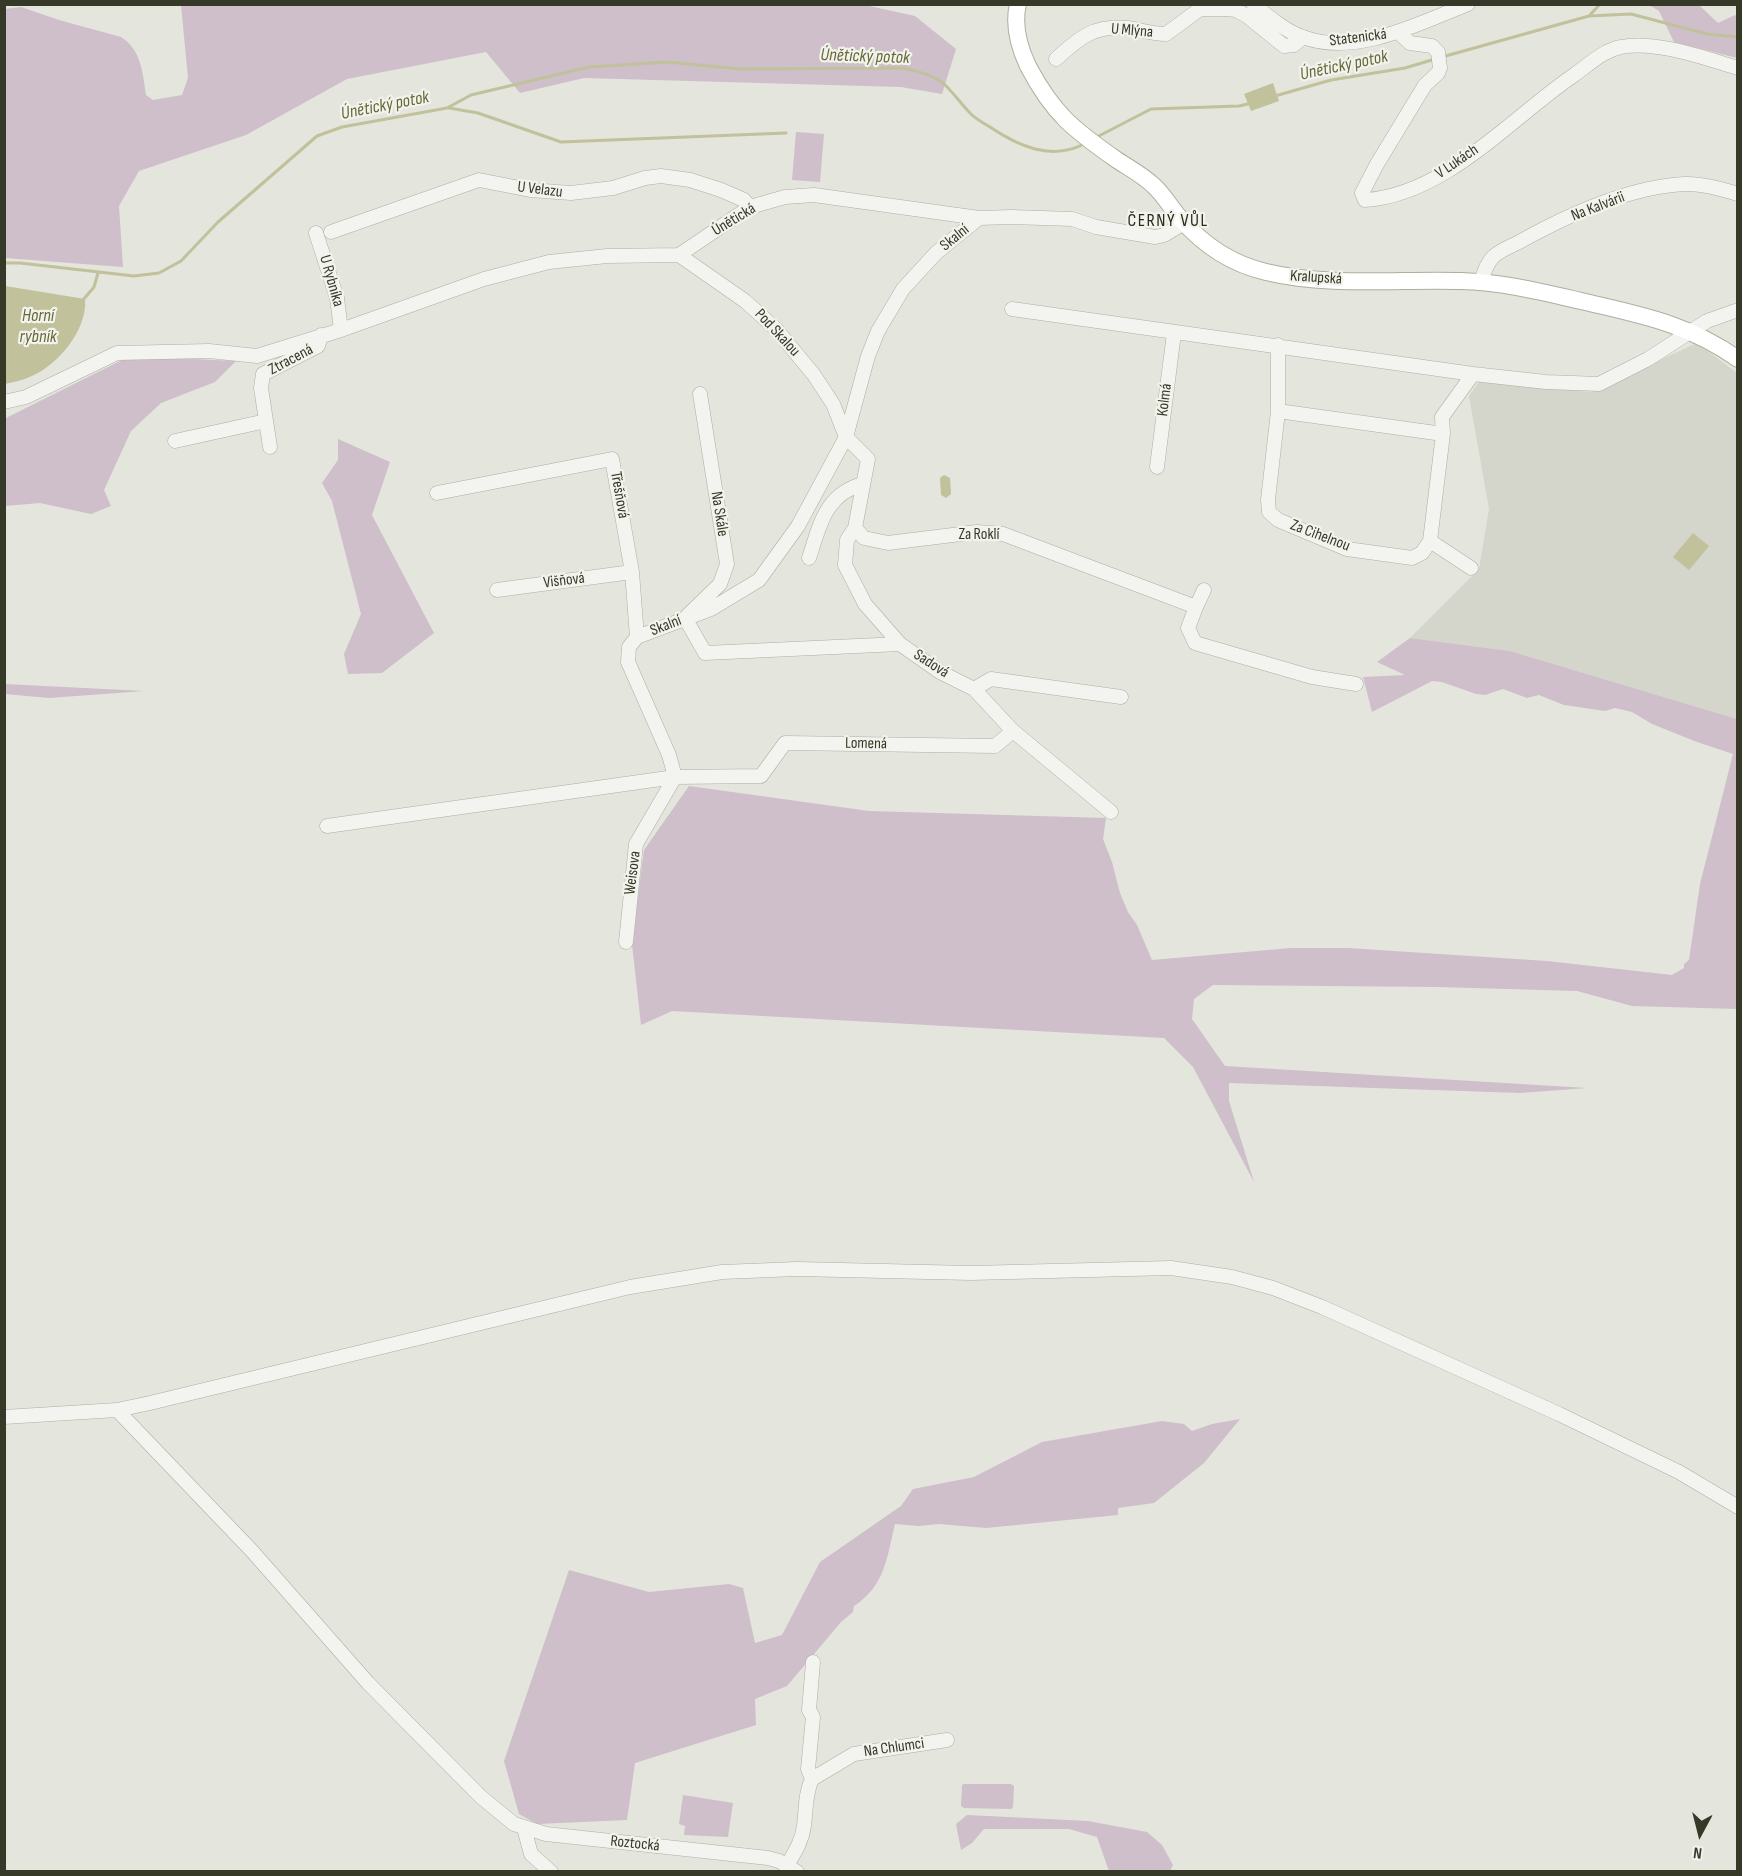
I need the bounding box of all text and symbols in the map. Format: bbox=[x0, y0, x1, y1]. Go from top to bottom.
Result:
street label: U Mlýna bbox=[1110, 20, 1154, 42]
street label: Statenická bbox=[1328, 25, 1388, 51]
water label: Únětický potok bbox=[820, 45, 910, 69]
water label: Únětický potok bbox=[1298, 46, 1390, 86]
water label: Únětický potok bbox=[339, 87, 431, 125]
street label: V Lukách bbox=[1432, 141, 1482, 183]
street label: U Velazu bbox=[516, 178, 564, 202]
street label: Na Kalvárii bbox=[1569, 188, 1627, 226]
street label: Únětická bbox=[709, 199, 759, 241]
district label: ČERNÝ VŮL bbox=[1127, 210, 1209, 232]
street label: Skalní bbox=[937, 220, 973, 256]
street label: U Rybníka bbox=[315, 253, 347, 309]
street label: Kralupská bbox=[1289, 267, 1343, 289]
water label: Horní rybník bbox=[20, 305, 56, 348]
street label: Pod Skalou bbox=[750, 305, 804, 361]
street label: Ztracená bbox=[265, 340, 317, 380]
street label: Kolmá bbox=[1153, 382, 1177, 418]
street label: Třešňová bbox=[605, 470, 633, 520]
street label: Na Skále bbox=[706, 490, 732, 538]
street label: Za Cihelnou bbox=[1287, 516, 1353, 556]
street label: Za Roklí bbox=[958, 525, 1000, 545]
street label: Višňová bbox=[542, 569, 586, 593]
street label: Skalní bbox=[648, 611, 684, 641]
street label: Sadová bbox=[910, 646, 952, 682]
street label: Lomená bbox=[845, 734, 887, 754]
street label: Weisova bbox=[621, 850, 645, 896]
street label: Na Chlumci bbox=[863, 1734, 925, 1762]
north arrow bbox=[1670, 1804, 1730, 1864]
street label: Roztocká bbox=[609, 1832, 661, 1856]
text: N bbox=[1692, 1842, 1703, 1862]

